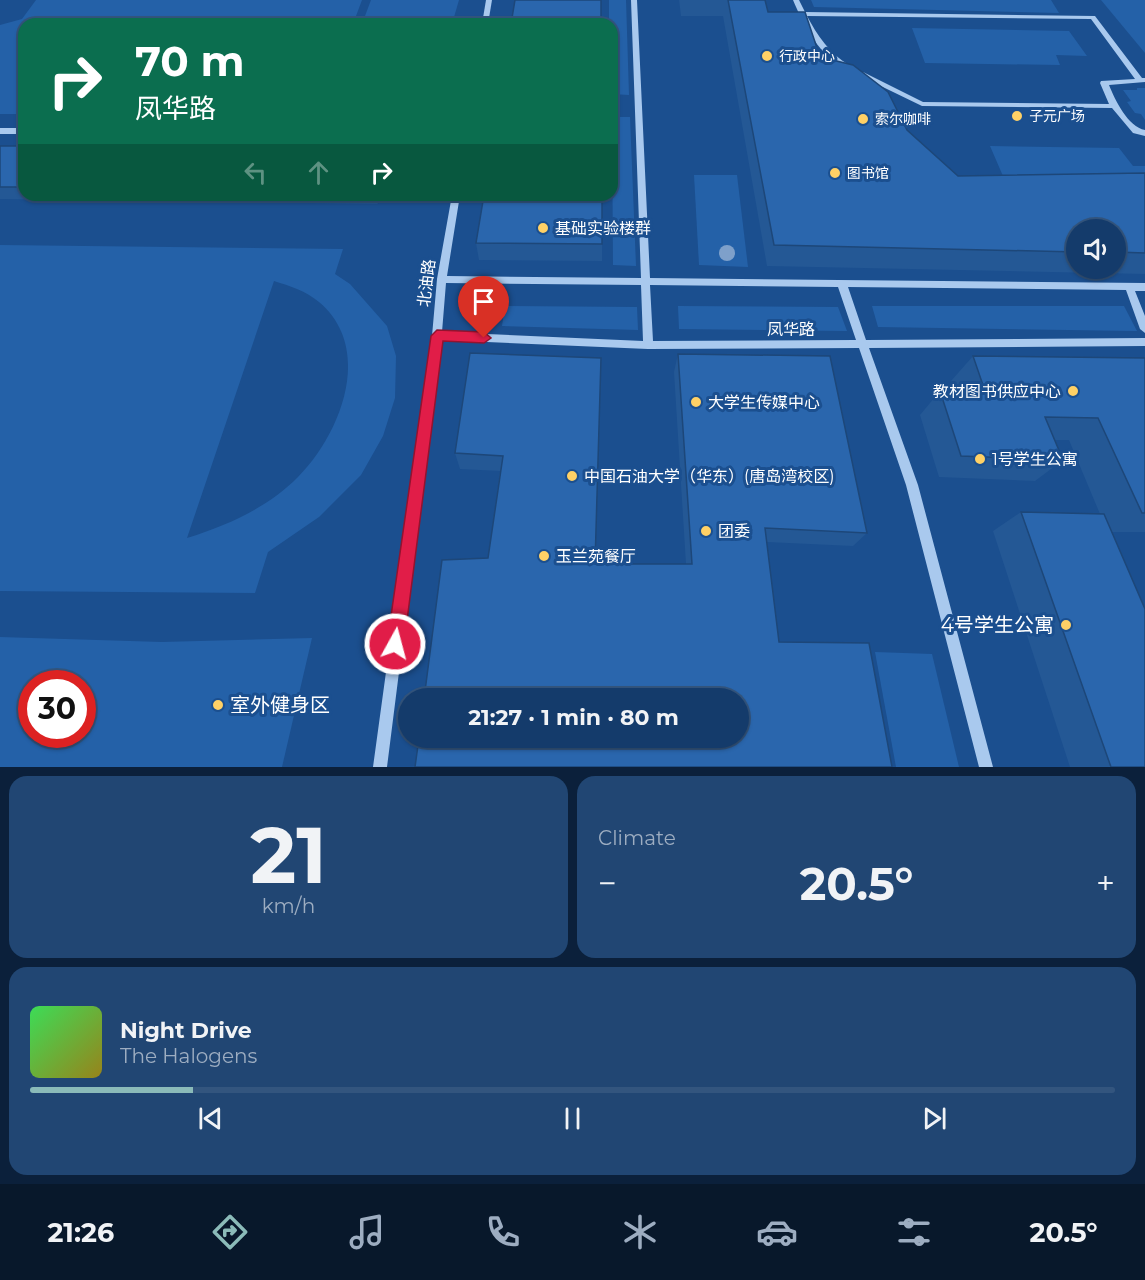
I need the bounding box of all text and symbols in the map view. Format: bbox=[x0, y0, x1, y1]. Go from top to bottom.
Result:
text: 70 m bbox=[135, 35, 245, 87]
icon: right bbox=[36, 42, 114, 120]
place label: 行政中心 bbox=[779, 47, 835, 65]
marker: 行政中心 bbox=[760, 49, 774, 63]
text: 凤华路 bbox=[135, 92, 216, 125]
place label: 子元广场 bbox=[1029, 107, 1085, 125]
marker: 子元广场 bbox=[1010, 109, 1024, 123]
place label: 索尔咖啡 bbox=[875, 110, 931, 128]
marker: 索尔咖啡 bbox=[856, 112, 870, 126]
icon: left bbox=[239, 156, 272, 189]
icon: ahead bbox=[302, 156, 335, 189]
icon: right bbox=[365, 156, 398, 189]
place label: 图书馆 bbox=[847, 164, 889, 182]
marker: 图书馆 bbox=[828, 166, 842, 180]
place label: 基础实验楼群 bbox=[555, 219, 651, 238]
map controls bbox=[1066, 219, 1126, 279]
button: sound bbox=[1066, 219, 1126, 279]
marker: 基础实验楼群 bbox=[536, 221, 550, 235]
street label: 北油路 bbox=[414, 258, 439, 308]
pin bbox=[458, 276, 509, 338]
icon: arrive bbox=[467, 285, 500, 318]
street label: 凤华路 bbox=[767, 320, 815, 339]
place label: 教材图书供应中心 bbox=[933, 382, 1061, 401]
marker: 教材图书供应中心 bbox=[1066, 384, 1080, 398]
place label: 大学生传媒中心 bbox=[708, 393, 820, 412]
marker: 大学生传媒中心 bbox=[689, 395, 703, 409]
place label: 1号学生公寓 bbox=[992, 450, 1078, 469]
marker: 1号学生公寓 bbox=[973, 452, 987, 466]
place label: 中国石油大学（华东）(唐岛湾校区) bbox=[584, 467, 835, 486]
marker: 中国石油大学（华东）(唐岛湾校区) bbox=[565, 469, 579, 483]
place label: 团委 bbox=[718, 522, 750, 541]
marker: 团委 bbox=[699, 524, 713, 538]
place label: 玉兰苑餐厅 bbox=[556, 547, 636, 566]
marker: 玉兰苑餐厅 bbox=[537, 549, 551, 563]
position arrow bbox=[363, 612, 427, 676]
place label: 4号学生公寓 bbox=[941, 613, 1054, 637]
marker: 4号学生公寓 bbox=[1059, 618, 1073, 632]
speed limit sign: 30 bbox=[18, 670, 96, 748]
place label: 室外健身区 bbox=[230, 693, 330, 717]
marker: 室外健身区 bbox=[211, 698, 225, 712]
text: 21:27 · 1 min · 80 m bbox=[468, 704, 679, 731]
text: 21 bbox=[250, 807, 327, 903]
text: Climate bbox=[598, 826, 676, 850]
text: 20.5° bbox=[800, 856, 913, 911]
text: − bbox=[598, 863, 617, 903]
text: + bbox=[1096, 863, 1115, 903]
text: km/h bbox=[262, 894, 315, 918]
text: Night Drive bbox=[120, 1017, 252, 1044]
text: The Halogens bbox=[120, 1044, 257, 1068]
icon: previous bbox=[194, 1102, 227, 1135]
icon: pause bbox=[556, 1102, 589, 1135]
icon: next bbox=[918, 1102, 951, 1135]
icon: directions bbox=[209, 1211, 251, 1253]
icon: music bbox=[346, 1211, 388, 1253]
icon: phone bbox=[482, 1211, 524, 1253]
icon: climate bbox=[619, 1211, 661, 1253]
icon: car bbox=[756, 1211, 798, 1253]
icon: filters bbox=[893, 1211, 935, 1253]
text: 21:26 bbox=[47, 1216, 114, 1249]
text: 20.5° bbox=[1029, 1216, 1098, 1249]

